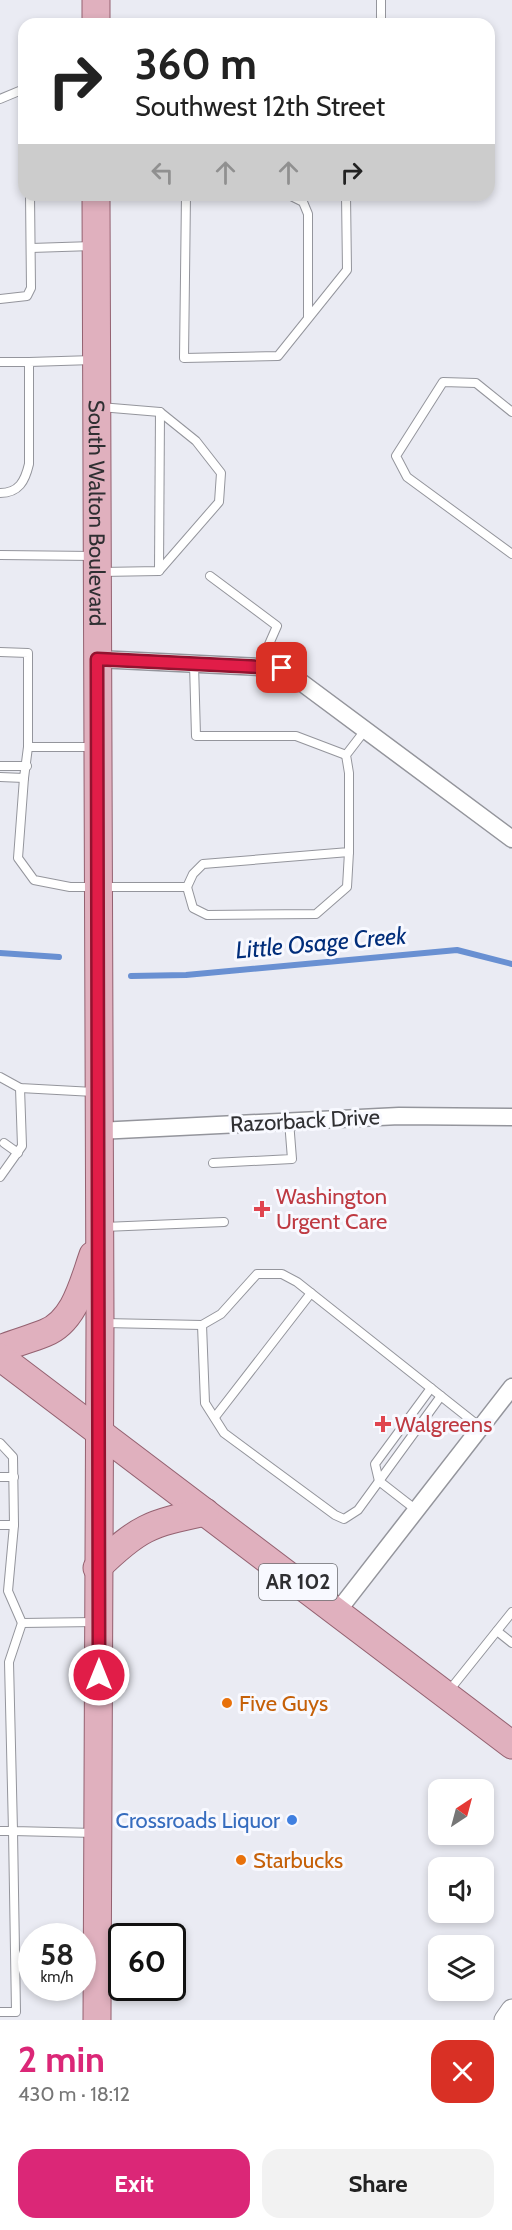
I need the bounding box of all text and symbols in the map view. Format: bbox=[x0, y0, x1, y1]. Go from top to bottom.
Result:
text: 360 m bbox=[135, 38, 257, 90]
icon: right bbox=[36, 42, 114, 120]
text: Southwest 12th Street bbox=[135, 90, 385, 123]
icon: left bbox=[146, 156, 179, 189]
icon: ahead bbox=[209, 156, 242, 189]
icon: ahead bbox=[272, 156, 305, 189]
icon: right bbox=[335, 156, 368, 189]
street label: South Walton Boulevard bbox=[83, 400, 111, 626]
pin bbox=[256, 642, 307, 693]
icon: arrive bbox=[265, 651, 298, 684]
water label: Little Osage Creek bbox=[234, 921, 408, 964]
street label: Razorback Drive bbox=[230, 1103, 381, 1138]
place label: Washington Urgent Care bbox=[276, 1183, 387, 1235]
marker: Washington Urgent Care bbox=[253, 1200, 271, 1218]
place label: Walgreens bbox=[395, 1411, 492, 1438]
marker: Walgreens bbox=[376, 1417, 390, 1431]
road number: AR 102 bbox=[259, 1564, 337, 1600]
position arrow bbox=[67, 1643, 131, 1707]
place label: Five Guys bbox=[239, 1690, 328, 1717]
marker: Five Guys bbox=[220, 1696, 234, 1710]
north arrow bbox=[428, 1779, 494, 1845]
map controls bbox=[428, 1779, 494, 2001]
place label: Crossroads Liquor bbox=[116, 1807, 280, 1834]
marker: Crossroads Liquor bbox=[285, 1813, 299, 1827]
place label: Starbucks bbox=[253, 1847, 343, 1874]
marker: Starbucks bbox=[234, 1853, 248, 1867]
button: sound bbox=[428, 1857, 494, 1923]
speed limit sign: 60 bbox=[108, 1923, 186, 2001]
button: layers bbox=[428, 1935, 494, 2001]
text: 58 bbox=[40, 1936, 74, 1973]
text: km/h bbox=[41, 1968, 73, 1986]
text: 2 min bbox=[18, 2037, 105, 2081]
button: close bbox=[431, 2040, 494, 2103]
text: 430 m · 18:12 bbox=[18, 2082, 130, 2106]
button: Exit bbox=[18, 2149, 250, 2218]
button: Share bbox=[262, 2149, 494, 2218]

